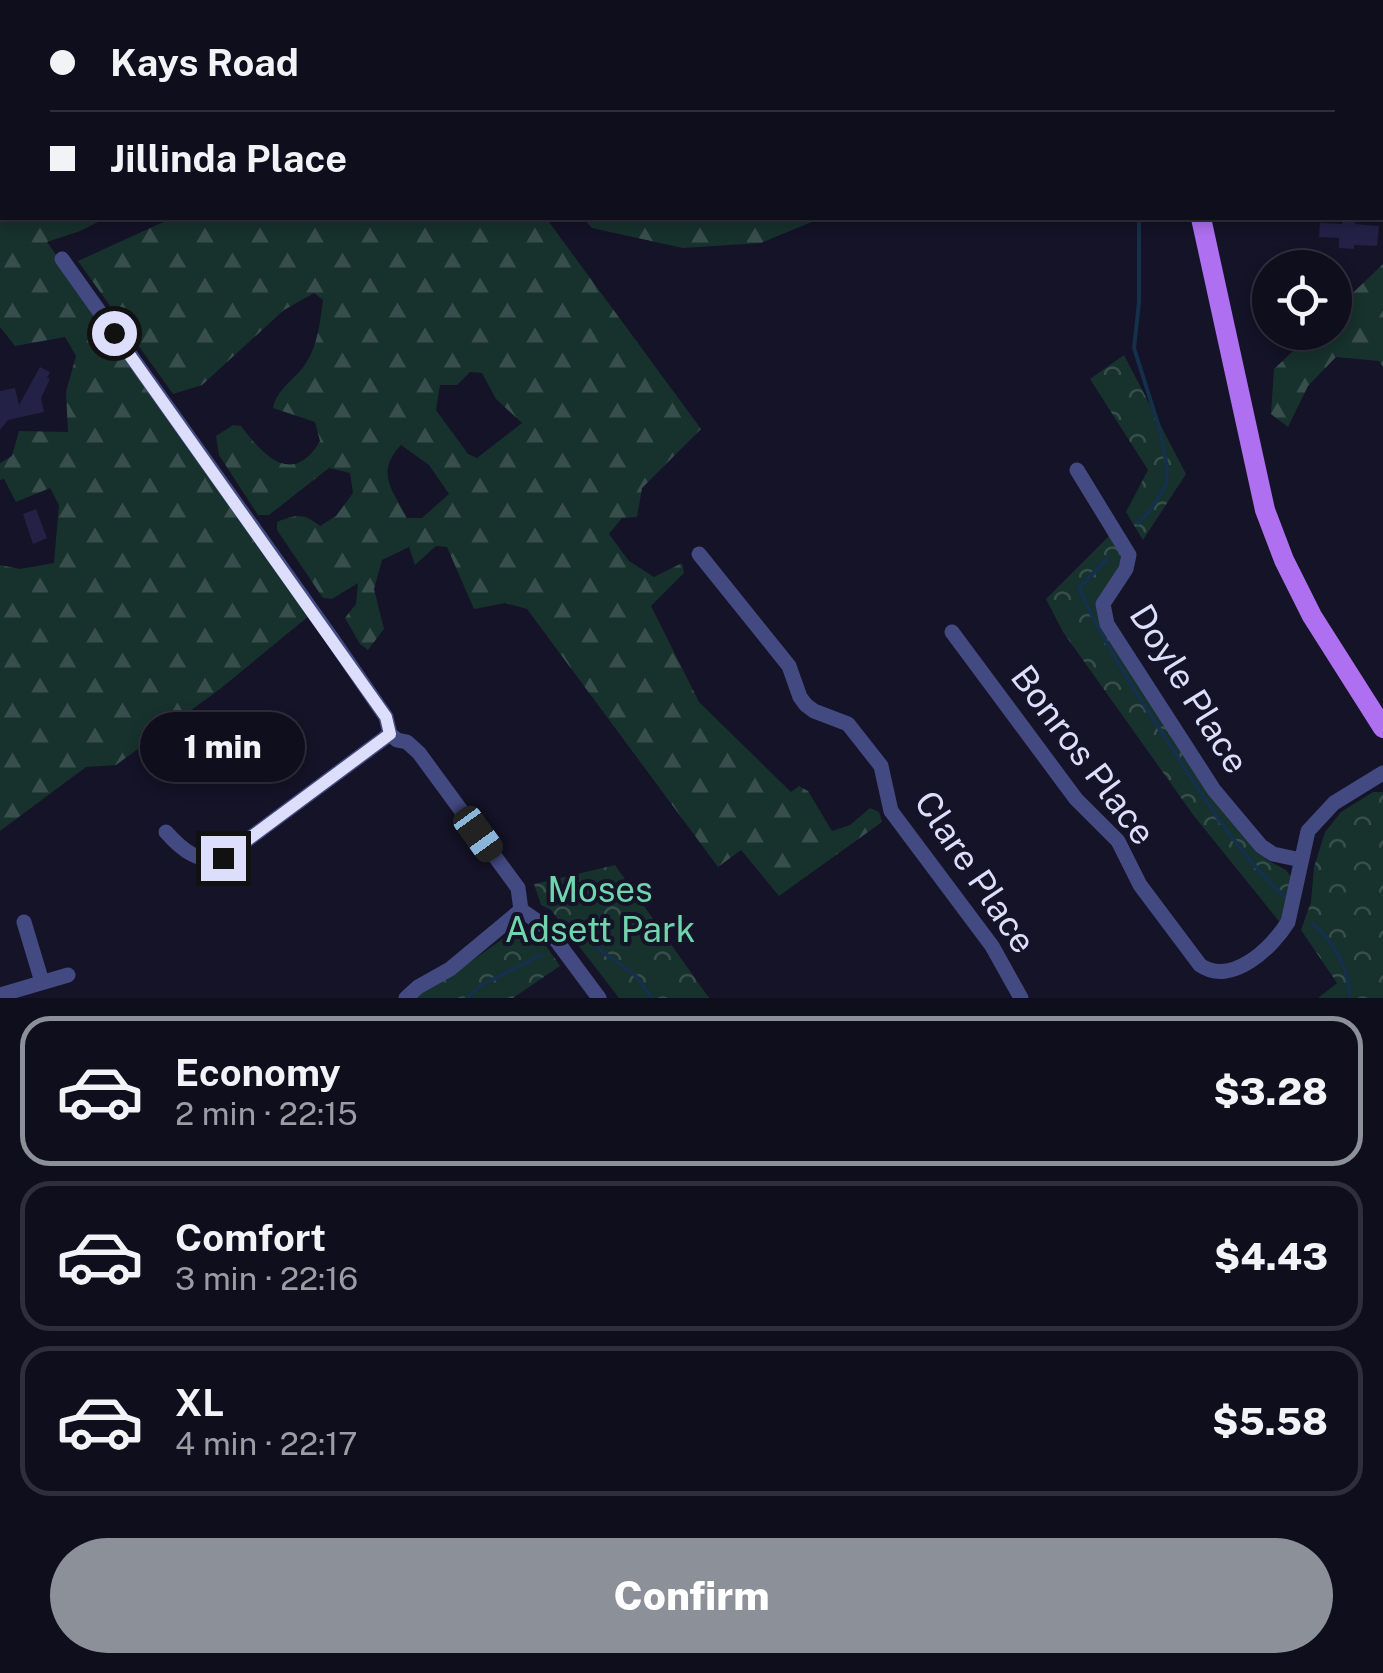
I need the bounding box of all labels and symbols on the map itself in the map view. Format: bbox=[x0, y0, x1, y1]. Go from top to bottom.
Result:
route start bbox=[92, 311, 137, 356]
street label: Doyle Place bbox=[1121, 597, 1257, 781]
street label: Bonros Place bbox=[1003, 657, 1164, 852]
callout: 1 min bbox=[140, 713, 306, 783]
street label: Clare Place bbox=[906, 783, 1044, 960]
car bbox=[448, 801, 508, 867]
route end bbox=[201, 836, 246, 881]
park label: Moses Adsett Park bbox=[505, 869, 695, 950]

